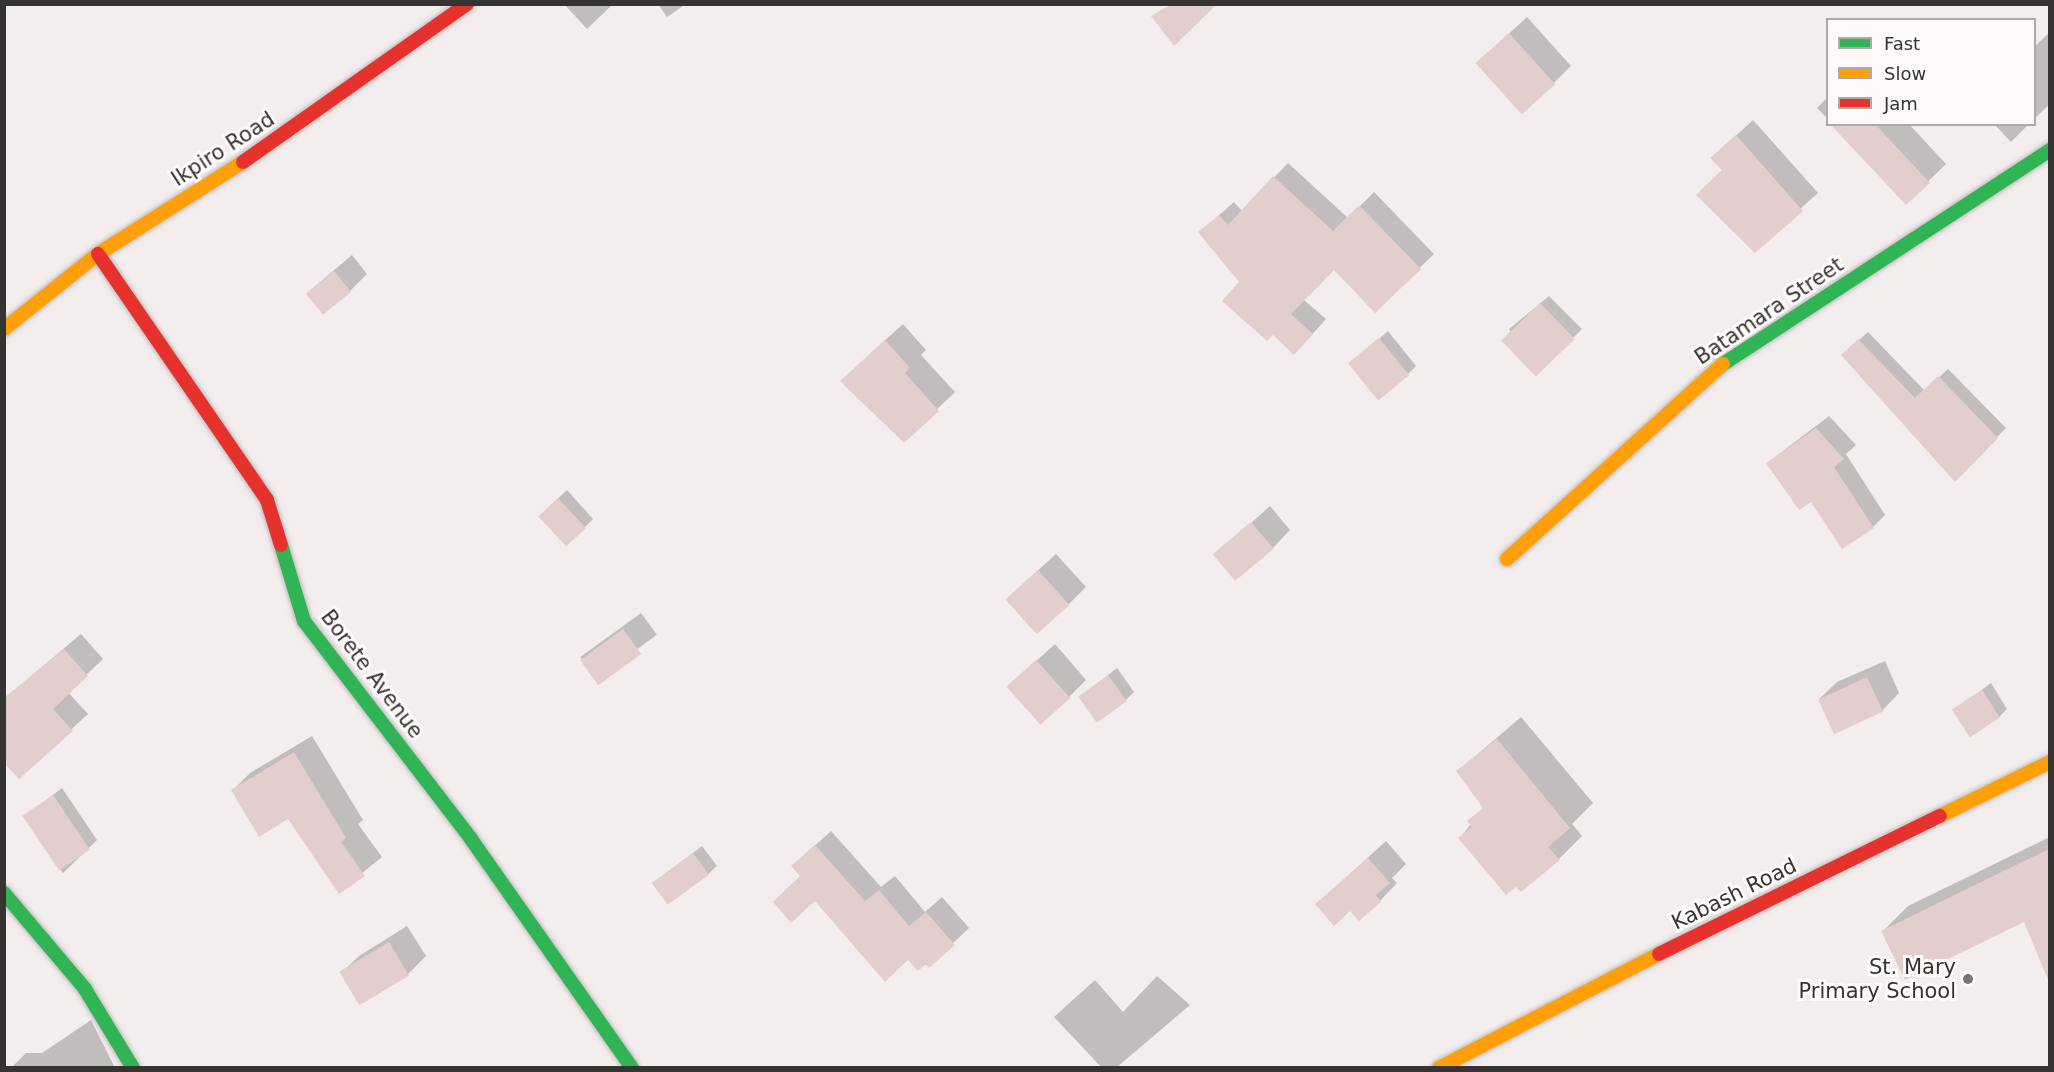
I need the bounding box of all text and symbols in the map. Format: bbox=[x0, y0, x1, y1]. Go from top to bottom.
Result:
legend bbox=[1826, 18, 2036, 126]
text: Fast bbox=[1884, 33, 1920, 54]
text: Slow bbox=[1884, 63, 1926, 84]
text: Jam bbox=[1884, 93, 1918, 114]
street label: Ikpiro Road bbox=[167, 106, 279, 192]
street label: Batamara Street bbox=[1690, 252, 1848, 370]
street label: Borete Avenue bbox=[316, 605, 428, 743]
street label: Kabash Road bbox=[1667, 853, 1801, 935]
place label: St. Mary Primary School bbox=[1798, 954, 1956, 1004]
marker: St. Mary Primary School bbox=[1961, 972, 1975, 986]

